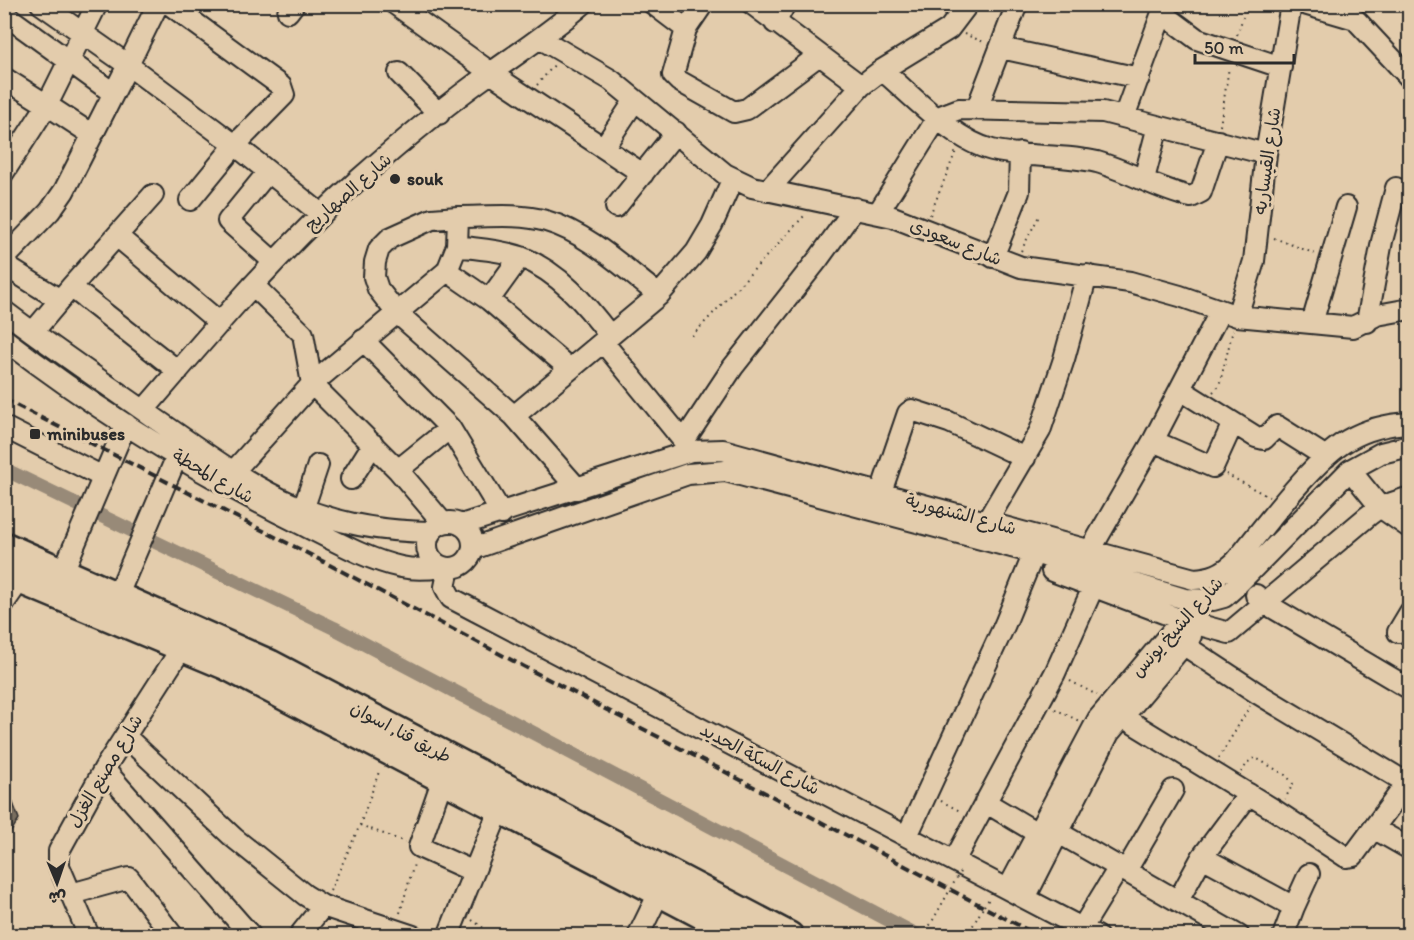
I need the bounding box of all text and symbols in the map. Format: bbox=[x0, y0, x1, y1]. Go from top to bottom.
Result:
scale bar bbox=[1195, 27, 1294, 65]
text: 50 m bbox=[1204, 37, 1244, 59]
street label: شارع القيساريه bbox=[1249, 106, 1286, 216]
street label: شارع الصهاريج bbox=[300, 148, 397, 236]
place label: souk bbox=[407, 168, 444, 190]
marker: souk bbox=[388, 172, 402, 186]
street label: شارع سعودى bbox=[906, 214, 1005, 271]
place label: minibuses bbox=[46, 423, 125, 445]
marker: minibuses bbox=[28, 427, 42, 441]
street label: شارع المحطة bbox=[168, 444, 258, 509]
street label: شارع الشنهورية bbox=[903, 489, 1019, 540]
street label: شارع الشيخ يونس bbox=[1126, 572, 1228, 682]
street label: طريق قنا, اسوان bbox=[347, 696, 455, 768]
street label: شارع مصنع الغزل bbox=[63, 710, 149, 833]
street label: شارع السكة الحديد bbox=[696, 718, 824, 801]
north arrow bbox=[27, 853, 87, 913]
text: ش bbox=[48, 888, 67, 907]

